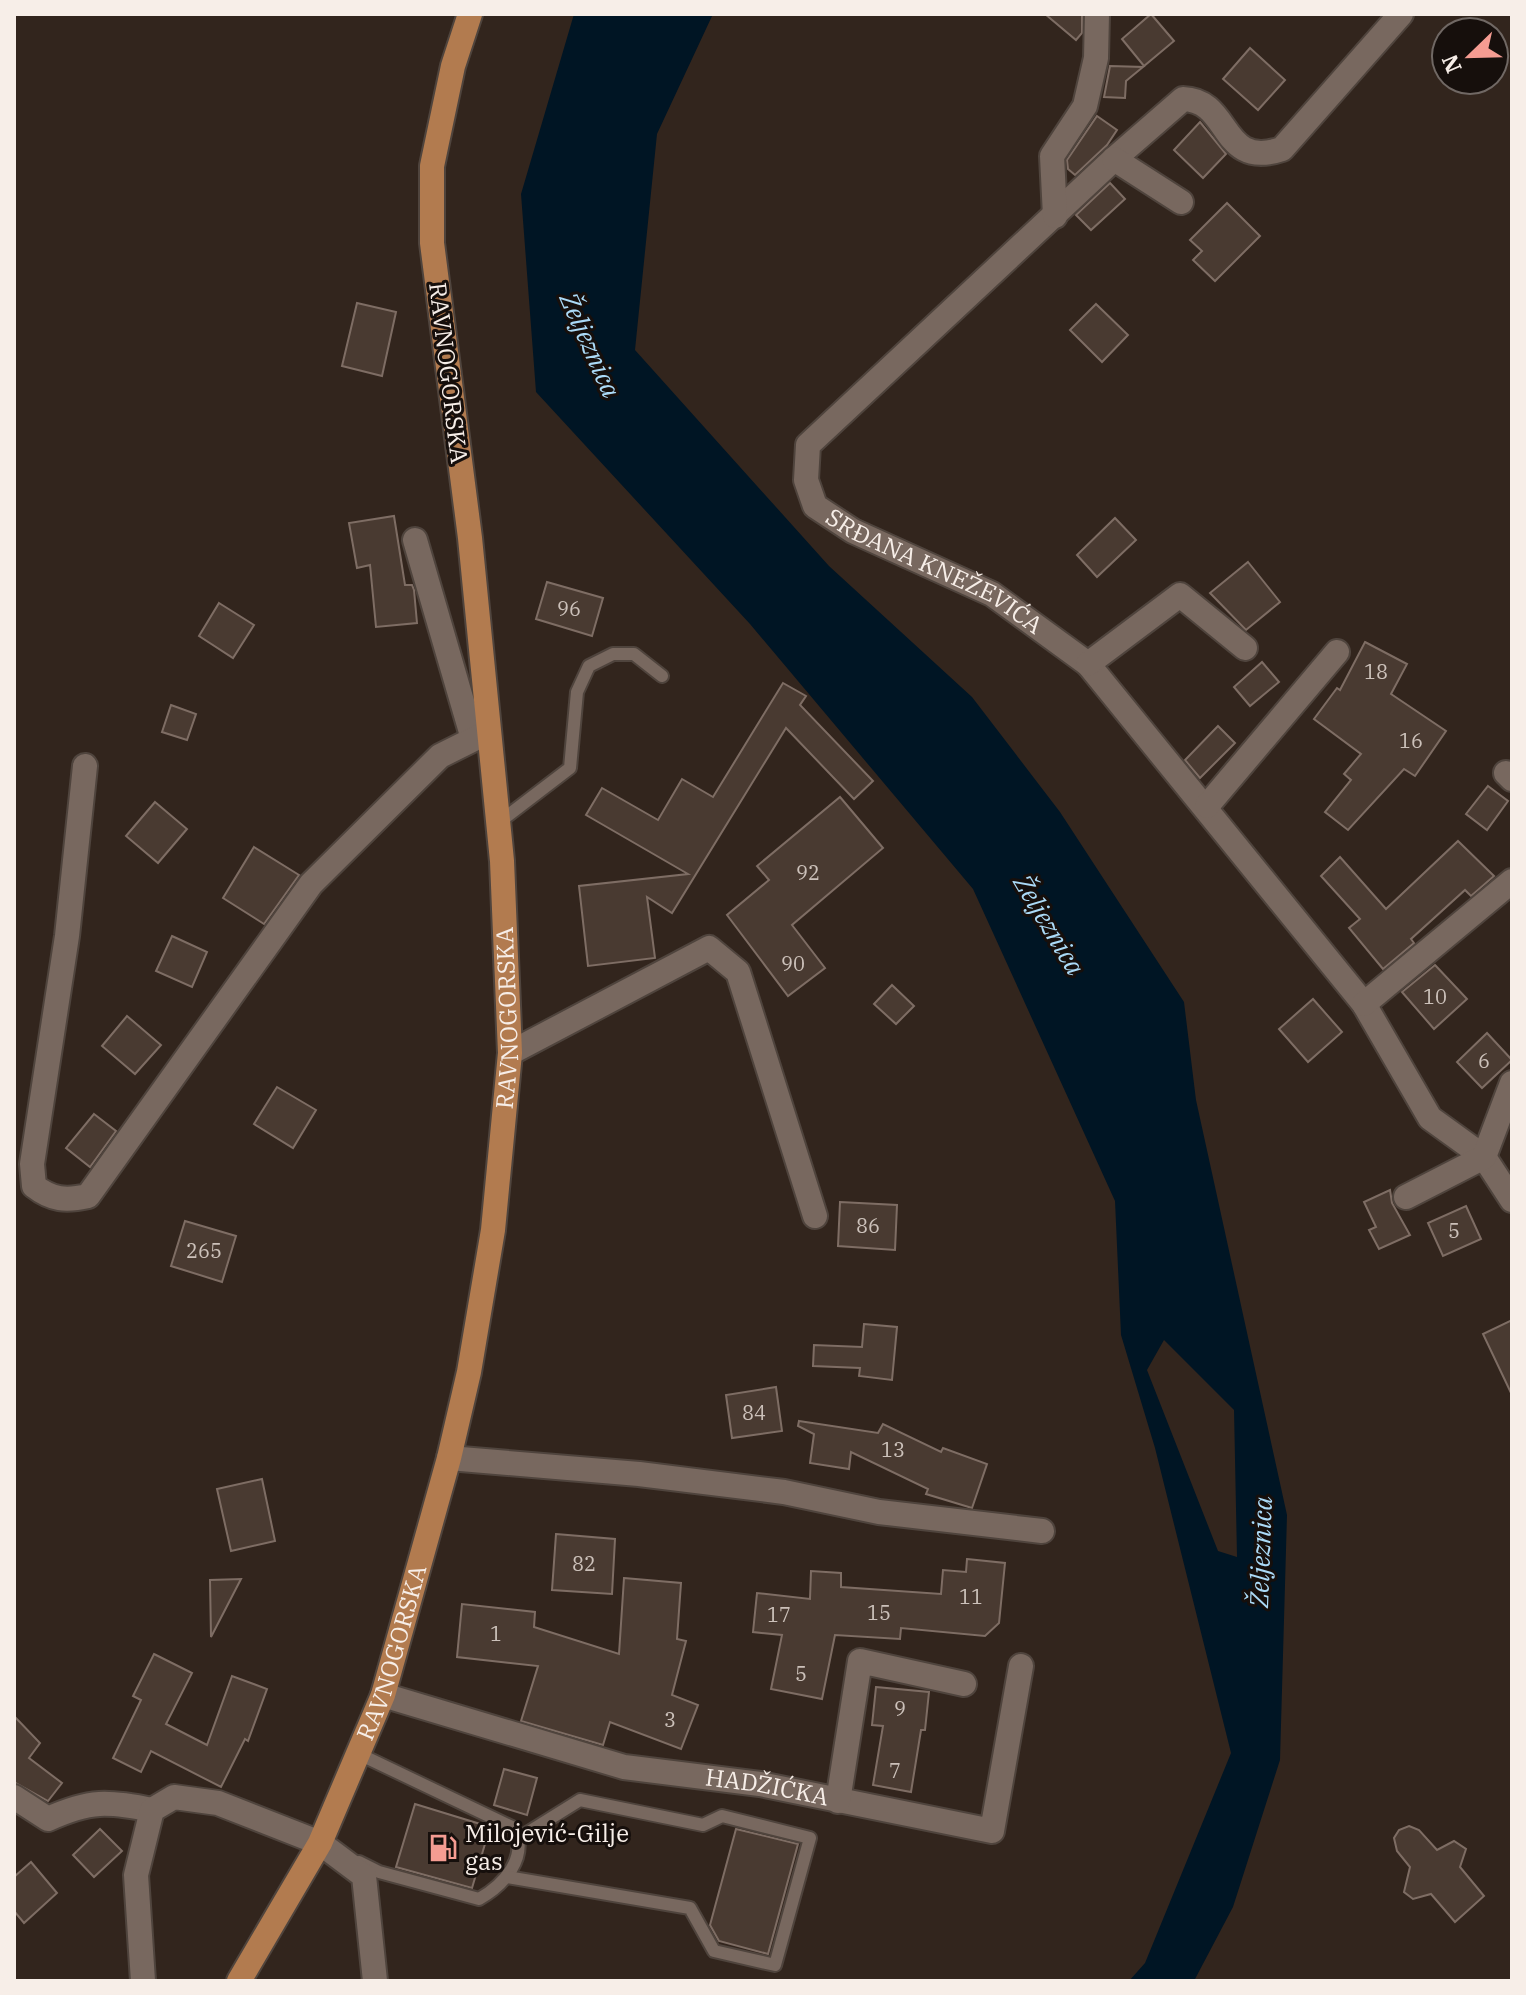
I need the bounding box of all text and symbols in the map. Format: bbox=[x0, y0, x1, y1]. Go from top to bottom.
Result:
north arrow bbox=[1430, 16, 1510, 96]
text: N bbox=[1434, 50, 1468, 78]
street label: RAVNOGORSKA bbox=[422, 280, 476, 466]
water label: Željeznica bbox=[552, 286, 629, 402]
street label: SRĐANA KNEŽEVIĆA bbox=[820, 500, 1050, 641]
house number: 96 bbox=[557, 595, 581, 622]
house number: 18 bbox=[1364, 658, 1388, 685]
house number: 16 bbox=[1399, 727, 1423, 754]
house number: 92 bbox=[796, 859, 820, 886]
water label: Željeznica bbox=[1006, 867, 1093, 981]
street label: RAVNOGORSKA bbox=[488, 926, 525, 1110]
house number: 90 bbox=[781, 950, 805, 977]
house number: 10 bbox=[1423, 983, 1447, 1010]
house number: 6 bbox=[1478, 1047, 1490, 1074]
house number: 86 bbox=[856, 1212, 880, 1239]
house number: 5 bbox=[1448, 1217, 1460, 1244]
house number: 265 bbox=[186, 1237, 222, 1264]
house number: 84 bbox=[742, 1399, 766, 1426]
house number: 13 bbox=[881, 1436, 905, 1463]
water label: Željeznica bbox=[1241, 1496, 1279, 1609]
house number: 82 bbox=[572, 1550, 596, 1577]
street label: RAVNOGORSKA bbox=[349, 1561, 434, 1745]
house number: 11 bbox=[959, 1583, 983, 1610]
house number: 15 bbox=[867, 1599, 891, 1626]
house number: 17 bbox=[767, 1601, 791, 1628]
house number: 1 bbox=[490, 1620, 502, 1647]
house number: 5 bbox=[795, 1660, 807, 1687]
house number: 9 bbox=[894, 1695, 906, 1722]
house number: 3 bbox=[664, 1706, 676, 1733]
house number: 7 bbox=[889, 1757, 901, 1784]
street label: HADŽIĆKA bbox=[704, 1760, 832, 1813]
place label: Milojević-Gilje gas bbox=[465, 1817, 629, 1877]
fuel station icon: Milojević-Gilje gas bbox=[428, 1833, 458, 1863]

